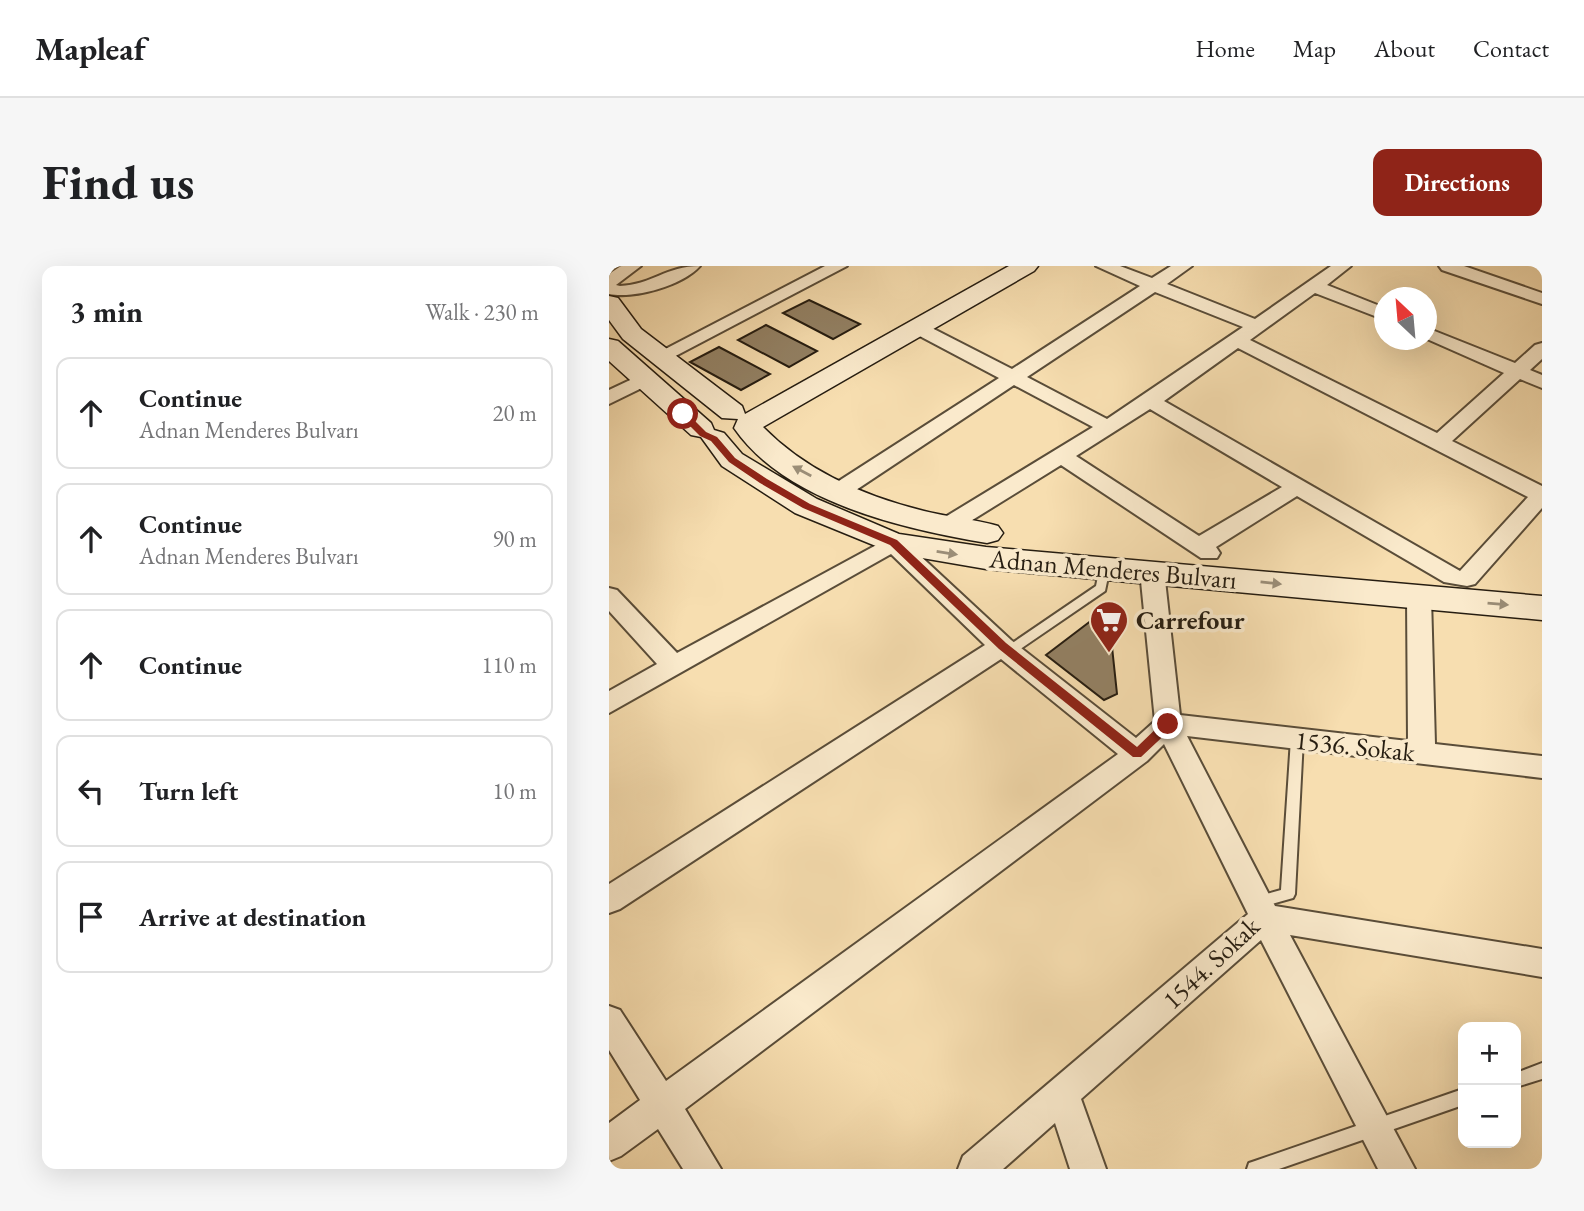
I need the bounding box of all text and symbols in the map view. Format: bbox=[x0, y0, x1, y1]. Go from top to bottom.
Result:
text: Mapleaf bbox=[35, 27, 146, 70]
text: Home bbox=[1195, 33, 1255, 64]
text: Map bbox=[1293, 33, 1336, 64]
text: About bbox=[1374, 33, 1435, 64]
text: Contact bbox=[1473, 33, 1549, 64]
button: Directions bbox=[1373, 149, 1542, 216]
text: Find us bbox=[42, 150, 194, 214]
north arrow bbox=[1374, 287, 1437, 350]
text: 3 min bbox=[70, 292, 143, 331]
text: Walk · 230 m bbox=[425, 297, 539, 327]
text: Continue bbox=[139, 381, 242, 415]
icon: ahead bbox=[72, 394, 110, 432]
text: 20 m bbox=[492, 398, 537, 428]
route start bbox=[667, 398, 698, 429]
text: Adnan Menderes Bulvarı bbox=[139, 415, 359, 445]
one-way arrow bbox=[792, 465, 812, 477]
text: Continue bbox=[139, 507, 242, 541]
icon: ahead bbox=[72, 520, 110, 558]
text: 90 m bbox=[492, 524, 537, 554]
text: Adnan Menderes Bulvarı bbox=[139, 541, 359, 571]
street label: Adnan Menderes Bulvarı bbox=[987, 541, 1238, 597]
one-way arrow bbox=[936, 548, 958, 559]
one-way arrow bbox=[1260, 578, 1282, 589]
supermarket icon: Carrefour bbox=[1088, 599, 1130, 654]
one-way arrow bbox=[1487, 599, 1509, 610]
place label: Carrefour bbox=[1136, 603, 1245, 637]
icon: ahead bbox=[72, 646, 110, 684]
text: Continue bbox=[139, 648, 242, 682]
text: 110 m bbox=[481, 650, 537, 680]
route end bbox=[1152, 708, 1183, 739]
street label: 1536. Sokak bbox=[1293, 723, 1417, 769]
icon: left bbox=[72, 772, 110, 810]
text: Turn left bbox=[139, 774, 238, 808]
text: 10 m bbox=[492, 776, 537, 806]
icon: arrive bbox=[72, 898, 110, 936]
text: Arrive at destination bbox=[139, 900, 366, 934]
street label: 1544. Sokak bbox=[1155, 909, 1267, 1017]
map controls bbox=[1458, 1022, 1521, 1148]
button: + bbox=[1458, 1022, 1521, 1085]
button: − bbox=[1458, 1085, 1521, 1148]

